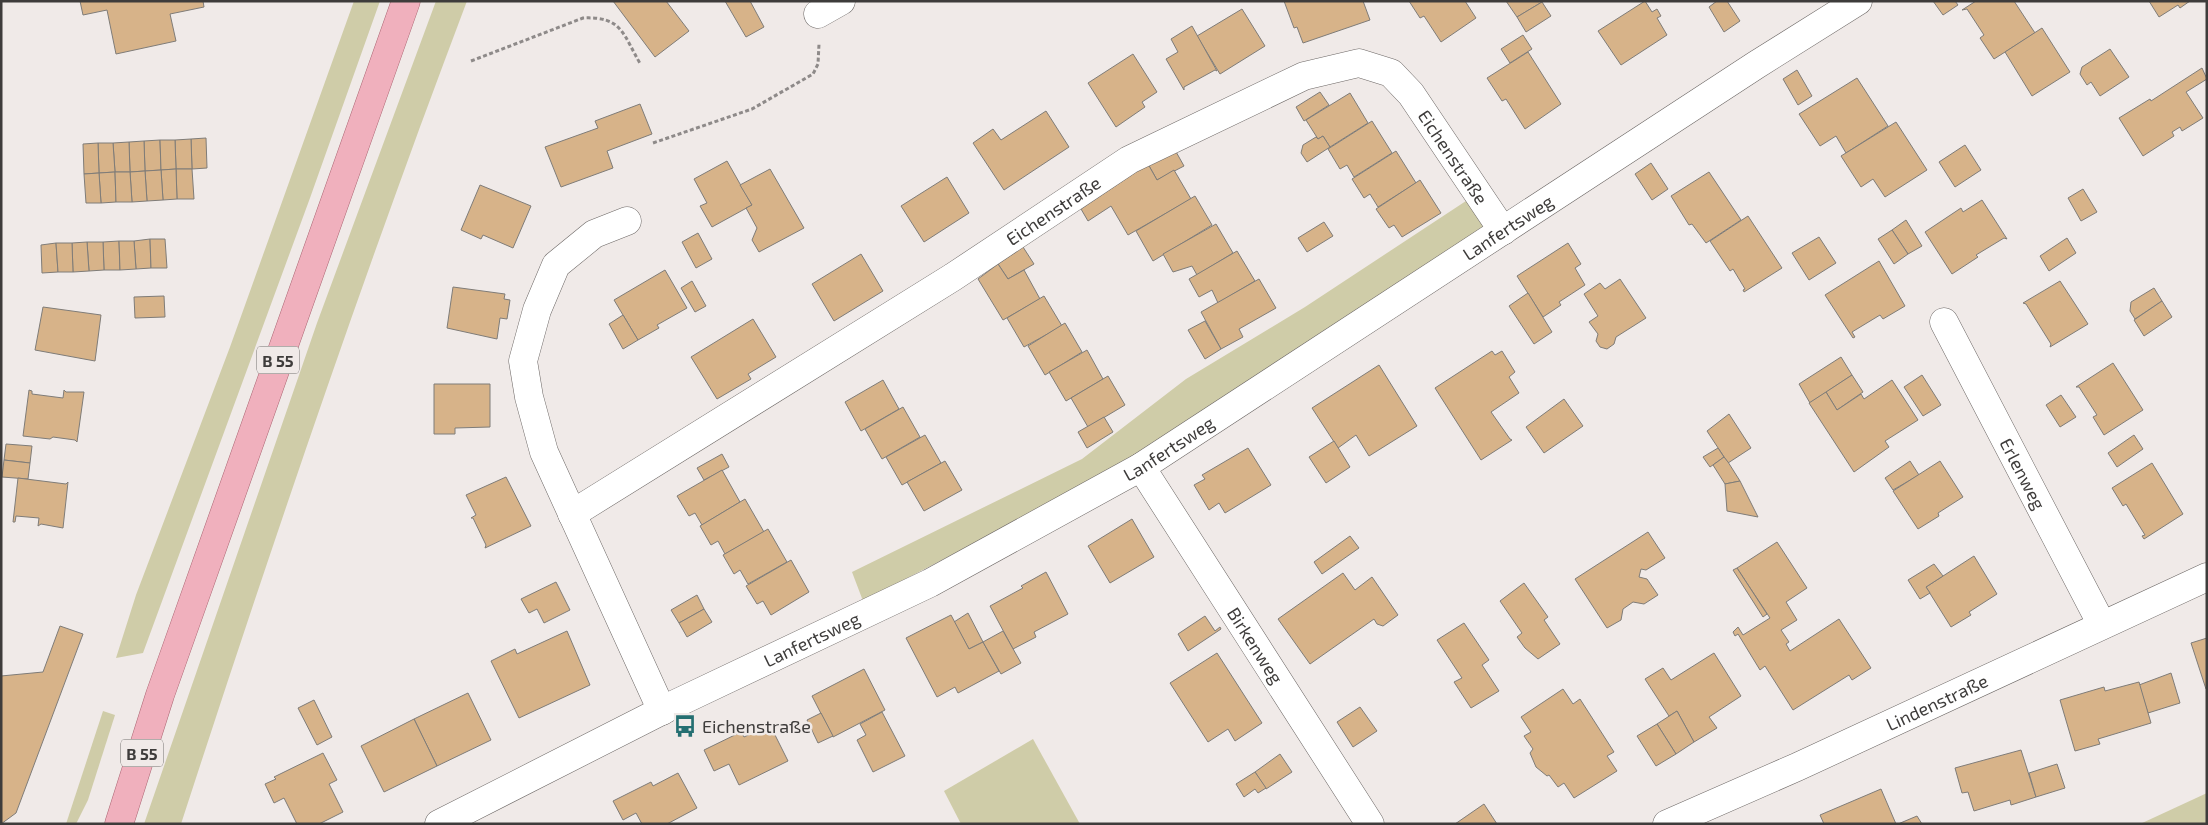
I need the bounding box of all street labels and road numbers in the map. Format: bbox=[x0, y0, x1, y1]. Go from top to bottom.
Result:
street label: Eichenstraße bbox=[1414, 106, 1493, 208]
street label: Eichenstraße bbox=[1002, 171, 1105, 250]
street label: Lanfertsweg bbox=[1458, 190, 1557, 265]
road number: B 55 bbox=[257, 346, 299, 374]
street label: Lanfertsweg bbox=[1119, 411, 1218, 486]
street label: Erlenweg bbox=[1995, 434, 2051, 513]
street label: Birkenweg bbox=[1223, 603, 1288, 688]
street label: Lanfertsweg bbox=[760, 607, 863, 671]
street label: Lindenstraße bbox=[1882, 669, 1991, 735]
road number: B 55 bbox=[121, 740, 163, 766]

